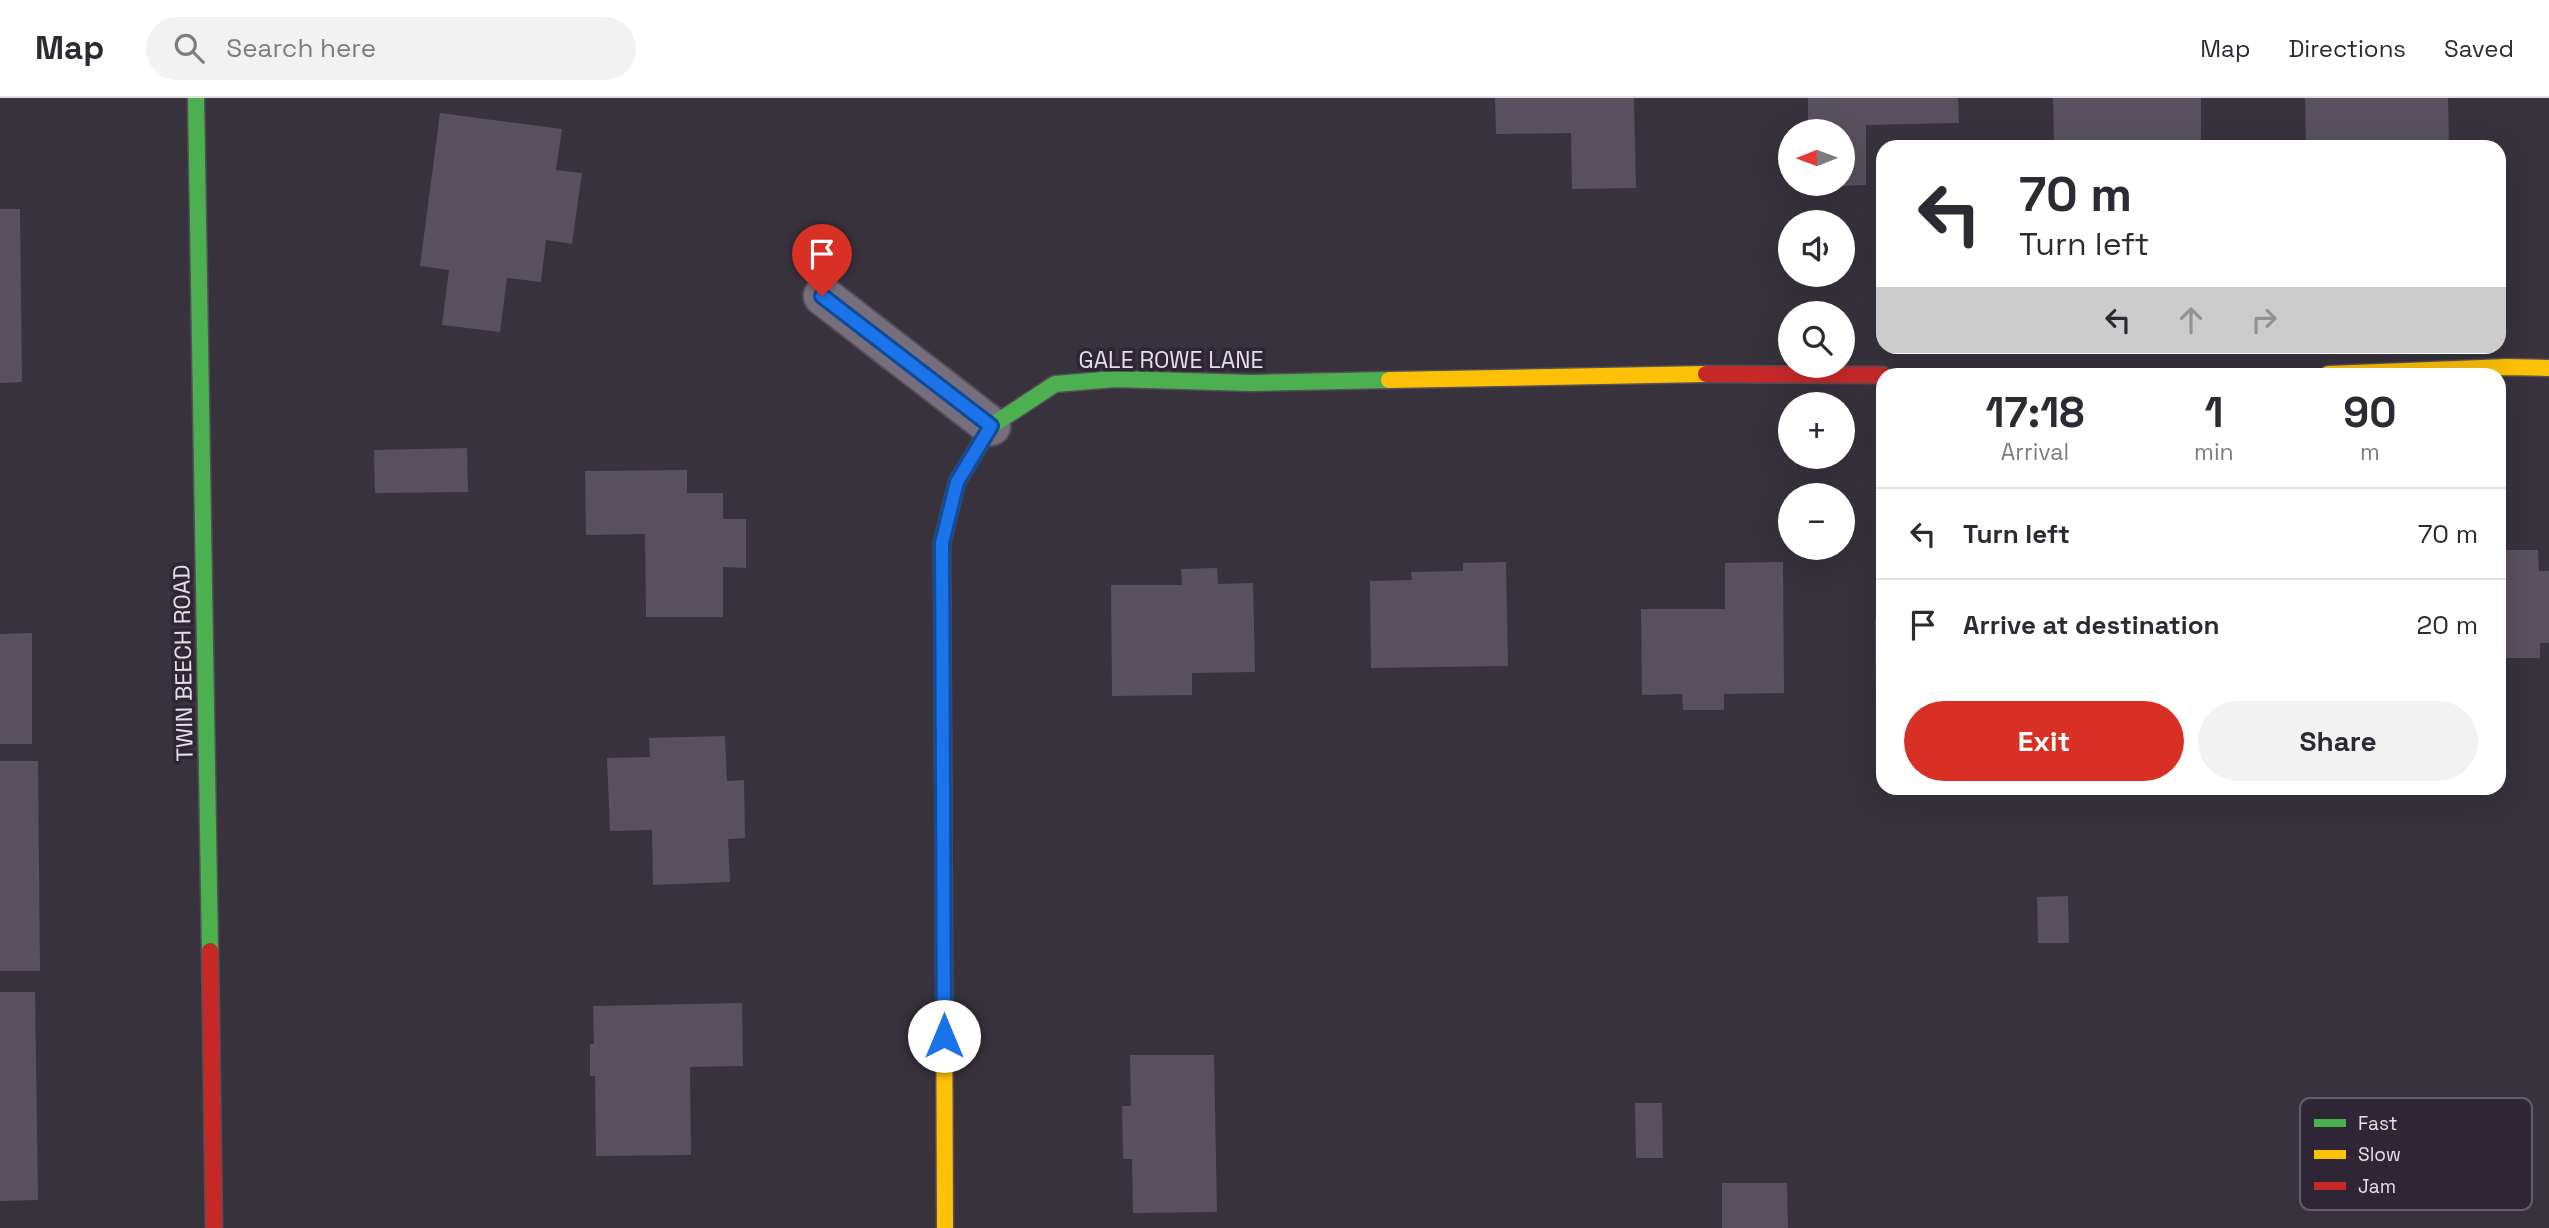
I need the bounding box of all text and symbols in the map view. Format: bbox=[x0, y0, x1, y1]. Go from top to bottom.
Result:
search box bbox=[146, 17, 636, 80]
text: Map bbox=[35, 27, 104, 69]
icon: search bbox=[170, 29, 208, 67]
text: Search here bbox=[226, 31, 376, 65]
text: Map bbox=[2200, 33, 2250, 64]
text: Directions bbox=[2288, 33, 2406, 64]
text: Saved bbox=[2444, 33, 2514, 64]
north arrow bbox=[1778, 119, 1855, 196]
map controls bbox=[1778, 119, 1855, 560]
text: 70 m bbox=[2019, 163, 2132, 225]
icon: left bbox=[1904, 168, 1995, 259]
button: sound bbox=[1778, 210, 1855, 287]
pin bbox=[792, 224, 852, 296]
text: Turn left bbox=[2019, 224, 2149, 264]
icon: arrive bbox=[803, 235, 841, 273]
button: search bbox=[1778, 301, 1855, 378]
icon: left bbox=[2099, 301, 2137, 339]
icon: ahead bbox=[2172, 301, 2210, 339]
icon: right bbox=[2245, 301, 2283, 339]
street label: GALE ROWE LANE bbox=[1078, 345, 1264, 375]
text: 17:18 bbox=[1986, 386, 2085, 439]
text: 1 bbox=[2204, 386, 2223, 439]
text: 90 bbox=[2343, 386, 2396, 439]
button: + bbox=[1778, 392, 1855, 469]
text: Arrival bbox=[2001, 437, 2069, 467]
text: min bbox=[2194, 437, 2234, 467]
text: m bbox=[2360, 437, 2380, 467]
button: − bbox=[1778, 483, 1855, 560]
icon: left bbox=[1904, 515, 1942, 553]
text: Turn left bbox=[1963, 517, 2070, 551]
text: 70 m bbox=[2418, 517, 2478, 551]
street label: TWIN BEECH ROAD bbox=[166, 564, 200, 762]
icon: arrive bbox=[1904, 606, 1942, 644]
text: Arrive at destination bbox=[1963, 608, 2220, 642]
text: 20 m bbox=[2417, 608, 2478, 642]
button: Exit bbox=[1904, 701, 2184, 781]
button: Share bbox=[2198, 701, 2478, 781]
position arrow bbox=[907, 999, 981, 1073]
legend bbox=[2300, 1098, 2532, 1210]
text: Fast bbox=[2358, 1111, 2398, 1136]
text: Slow bbox=[2358, 1142, 2401, 1167]
text: Jam bbox=[2358, 1174, 2396, 1199]

